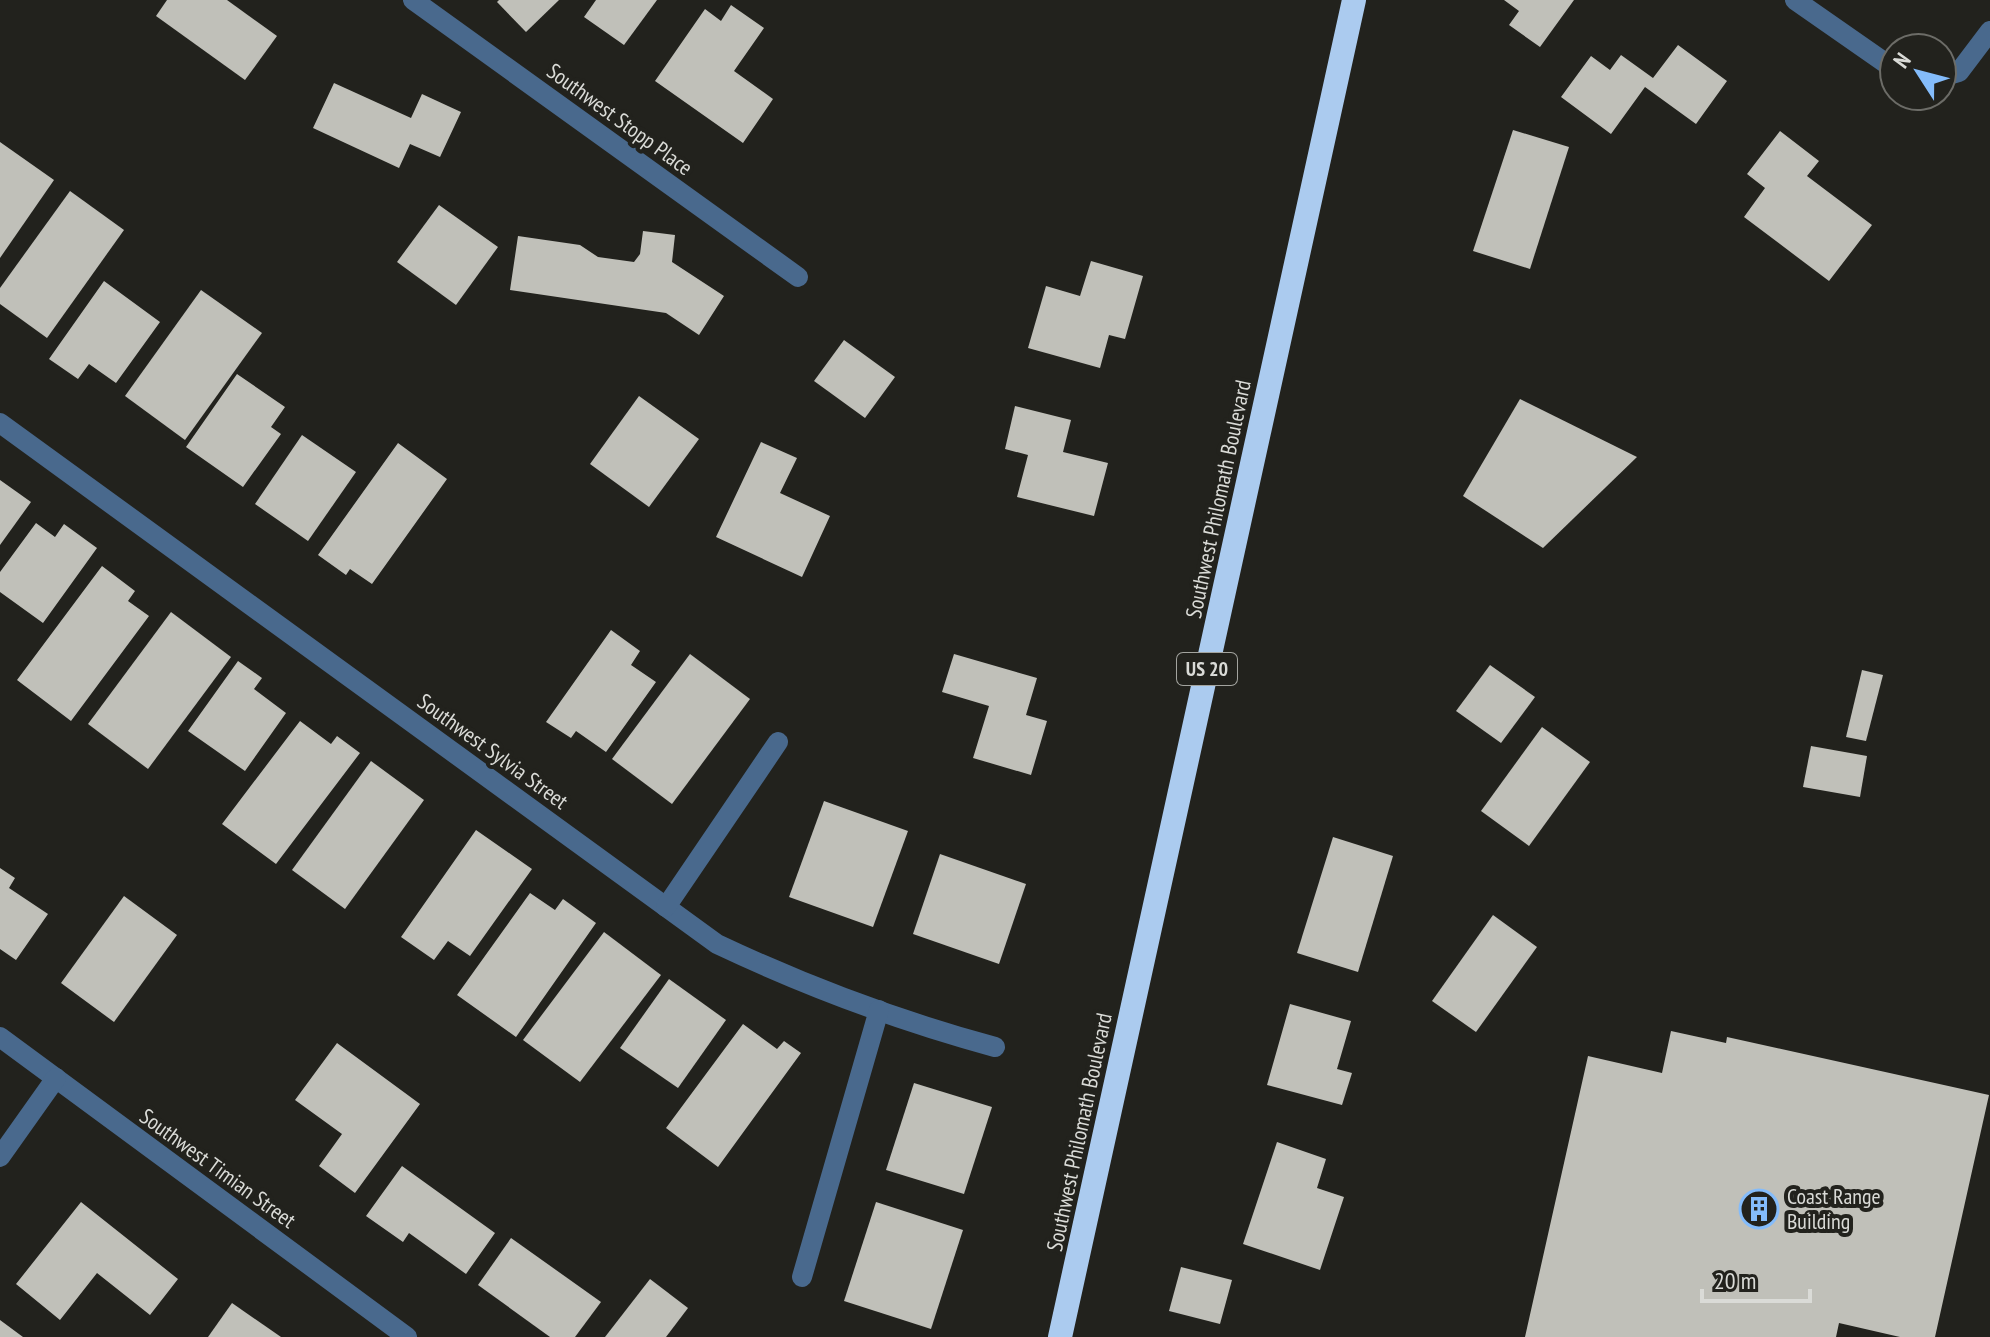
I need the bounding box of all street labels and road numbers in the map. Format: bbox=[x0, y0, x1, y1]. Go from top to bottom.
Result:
street label: Southwest Stopp Place bbox=[542, 57, 698, 181]
street label: Southwest Philomath Boulevard bbox=[1179, 377, 1257, 621]
road number: US 20 bbox=[1177, 653, 1237, 685]
street label: Southwest Sylvia Street bbox=[412, 687, 574, 815]
street label: Southwest Philomath Boulevard bbox=[1040, 1010, 1118, 1254]
street label: Southwest Timian Street bbox=[135, 1102, 301, 1234]

